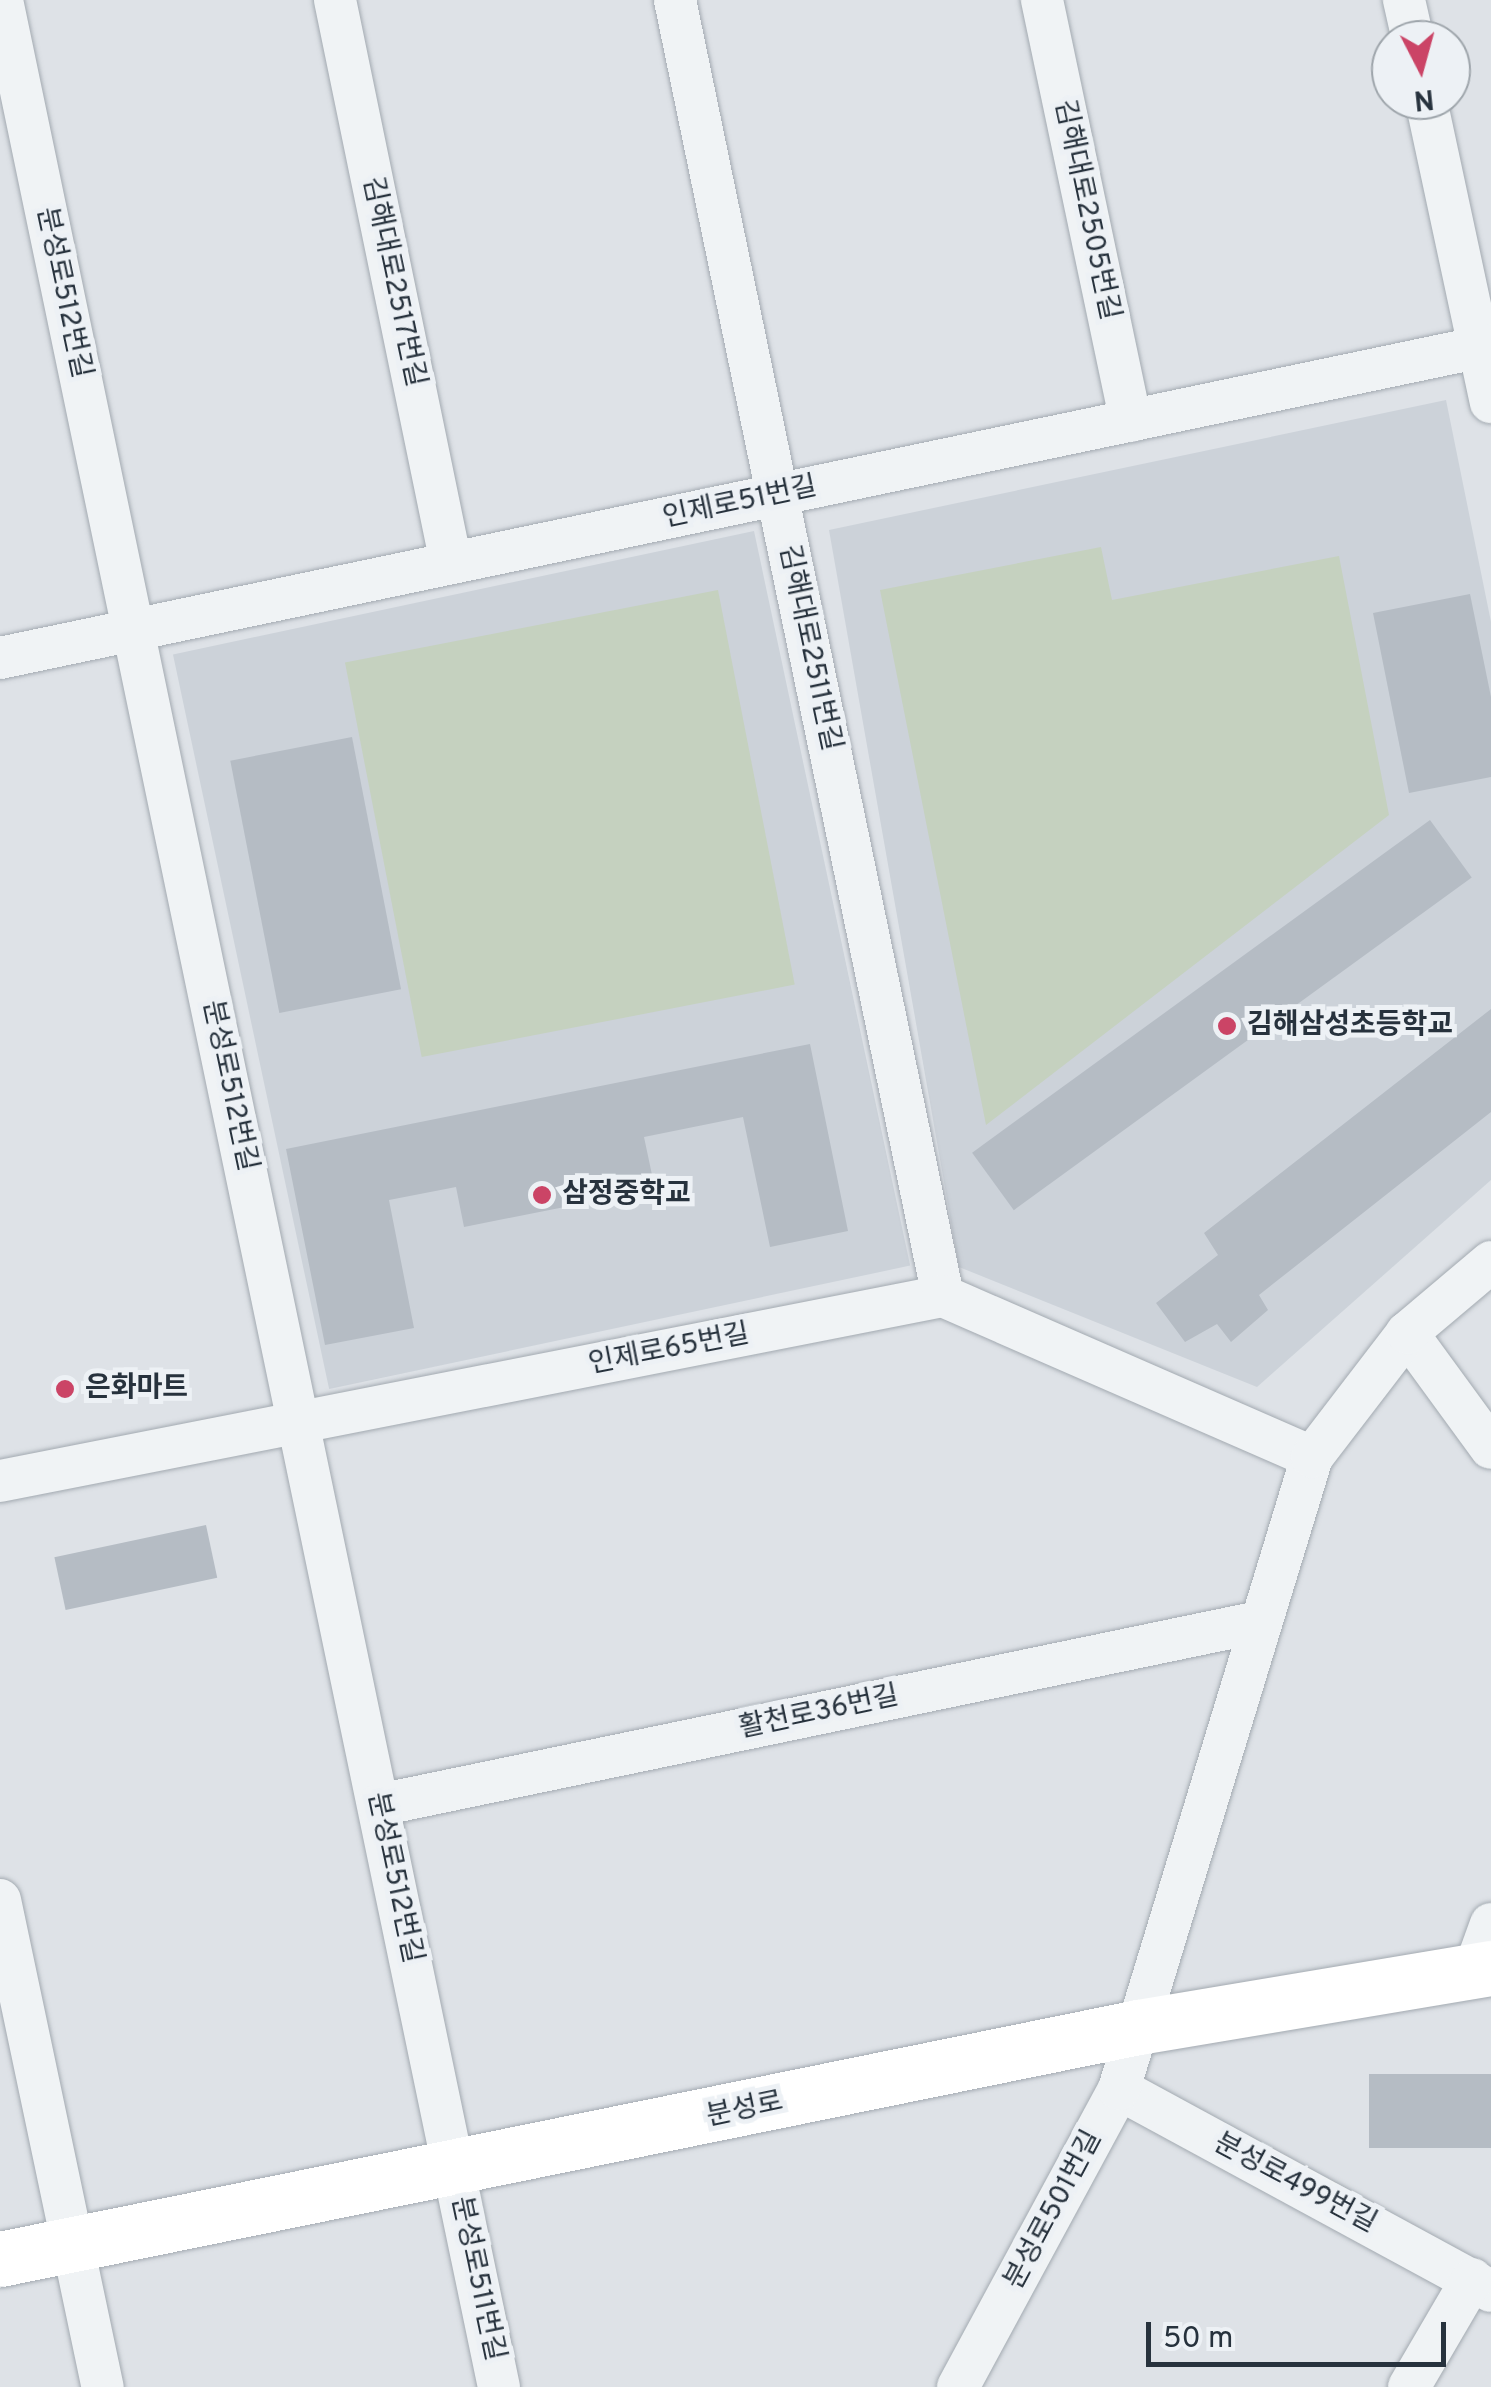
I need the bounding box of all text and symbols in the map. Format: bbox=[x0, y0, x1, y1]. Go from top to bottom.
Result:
north arrow bbox=[1371, 20, 1471, 120]
text: N bbox=[1412, 79, 1436, 117]
street label: 김해대로2505번길 bbox=[1046, 97, 1126, 323]
street label: 김해대로2517번길 bbox=[354, 174, 432, 390]
street label: 분성로512번길 bbox=[29, 205, 97, 381]
street label: 인제로51번길 bbox=[660, 470, 820, 536]
street label: 김해대로2511번길 bbox=[771, 542, 847, 754]
street label: 분성로512번길 bbox=[195, 998, 263, 1174]
place label: 김해삼성초등학교 bbox=[1247, 1009, 1453, 1043]
marker: 김해삼성초등학교 bbox=[1216, 1015, 1238, 1037]
place label: 삼정중학교 bbox=[562, 1178, 691, 1212]
marker: 삼정중학교 bbox=[531, 1184, 553, 1206]
street label: 인제로65번길 bbox=[586, 1318, 752, 1382]
place label: 은화마트 bbox=[85, 1372, 188, 1406]
marker: 은화마트 bbox=[54, 1378, 76, 1400]
street label: 활천로36번길 bbox=[736, 1680, 902, 1746]
street label: 분성로512번길 bbox=[360, 1790, 428, 1966]
street label: 분성로 bbox=[704, 2086, 786, 2134]
street label: 분성로501번길 bbox=[998, 2125, 1110, 2295]
street label: 분성로499번길 bbox=[1208, 2127, 1382, 2241]
street label: 분성로511번길 bbox=[443, 2194, 511, 2364]
scale bar bbox=[1151, 2302, 1451, 2364]
text: 50 m bbox=[1163, 2321, 1233, 2358]

